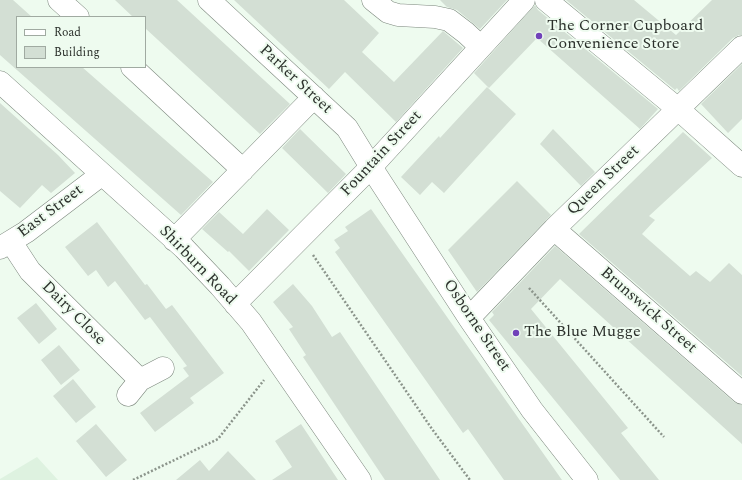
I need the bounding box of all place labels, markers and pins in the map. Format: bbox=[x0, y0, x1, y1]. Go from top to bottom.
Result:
place label: The Corner Cupboard Convenience Store bbox=[547, 17, 703, 55]
marker: The Corner Cupboard Convenience Store bbox=[534, 31, 544, 41]
place label: The Blue Mugge bbox=[524, 323, 641, 343]
marker: The Blue Mugge bbox=[511, 328, 521, 338]

